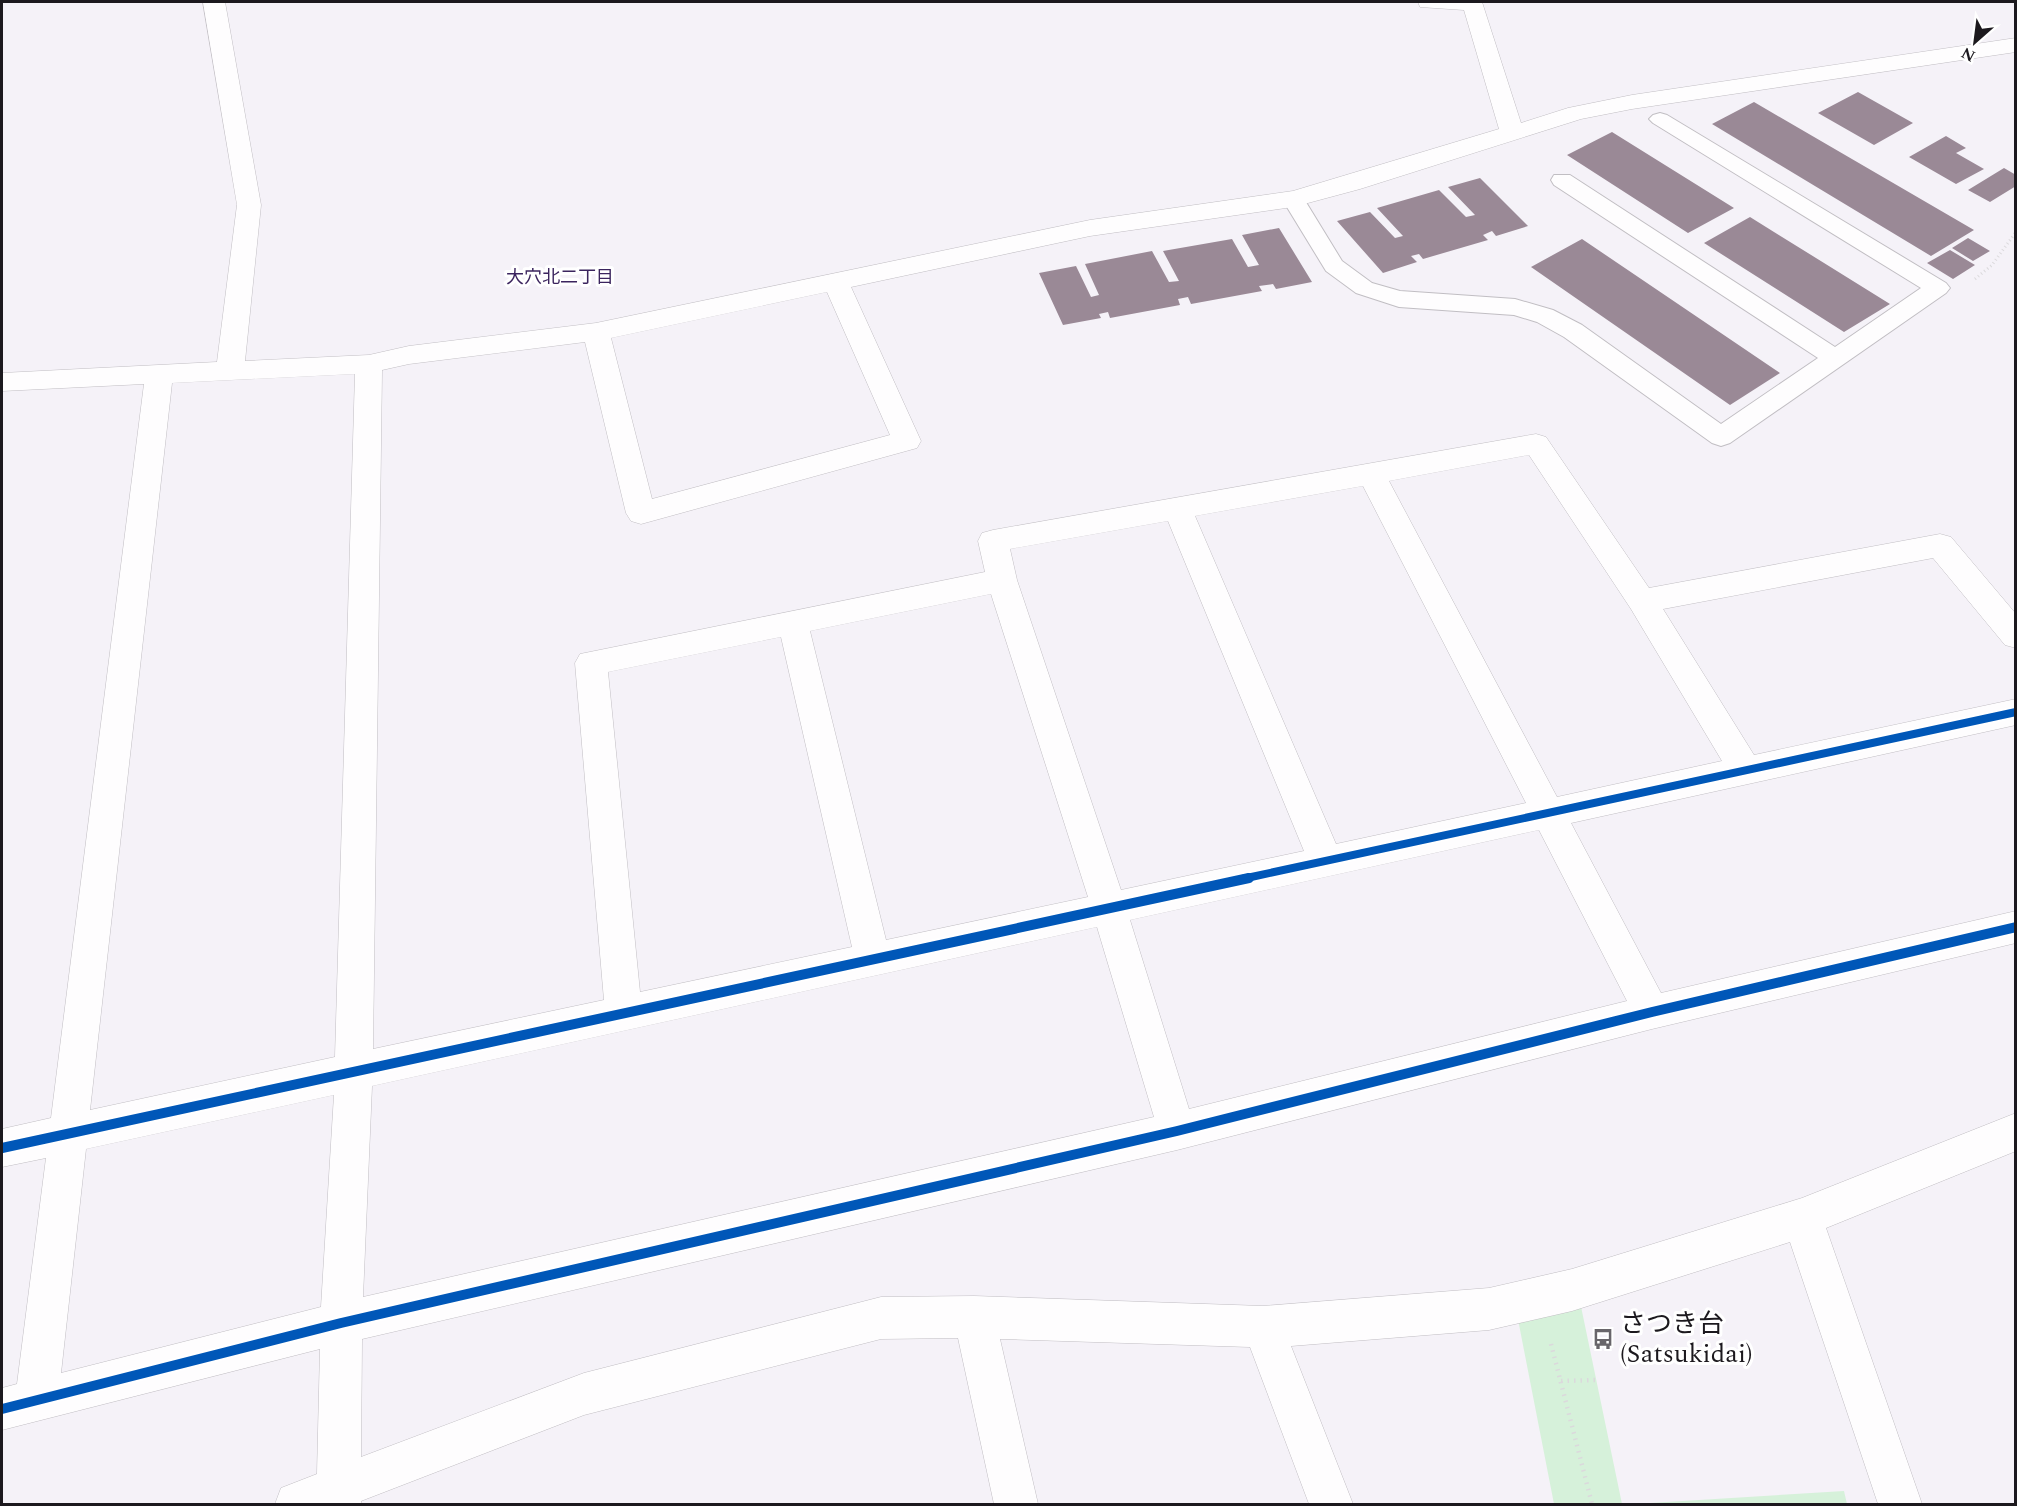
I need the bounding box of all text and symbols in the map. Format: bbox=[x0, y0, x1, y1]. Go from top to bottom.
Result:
north arrow bbox=[1945, 12, 2005, 72]
text: N bbox=[1957, 41, 1980, 68]
district label: 大穴北二丁目 bbox=[506, 264, 614, 291]
place label: さつき台 (Satsukidai) bbox=[1620, 1304, 1753, 1374]
bus stop icon: さつき台 (Satsukidai) bbox=[1591, 1327, 1615, 1351]

